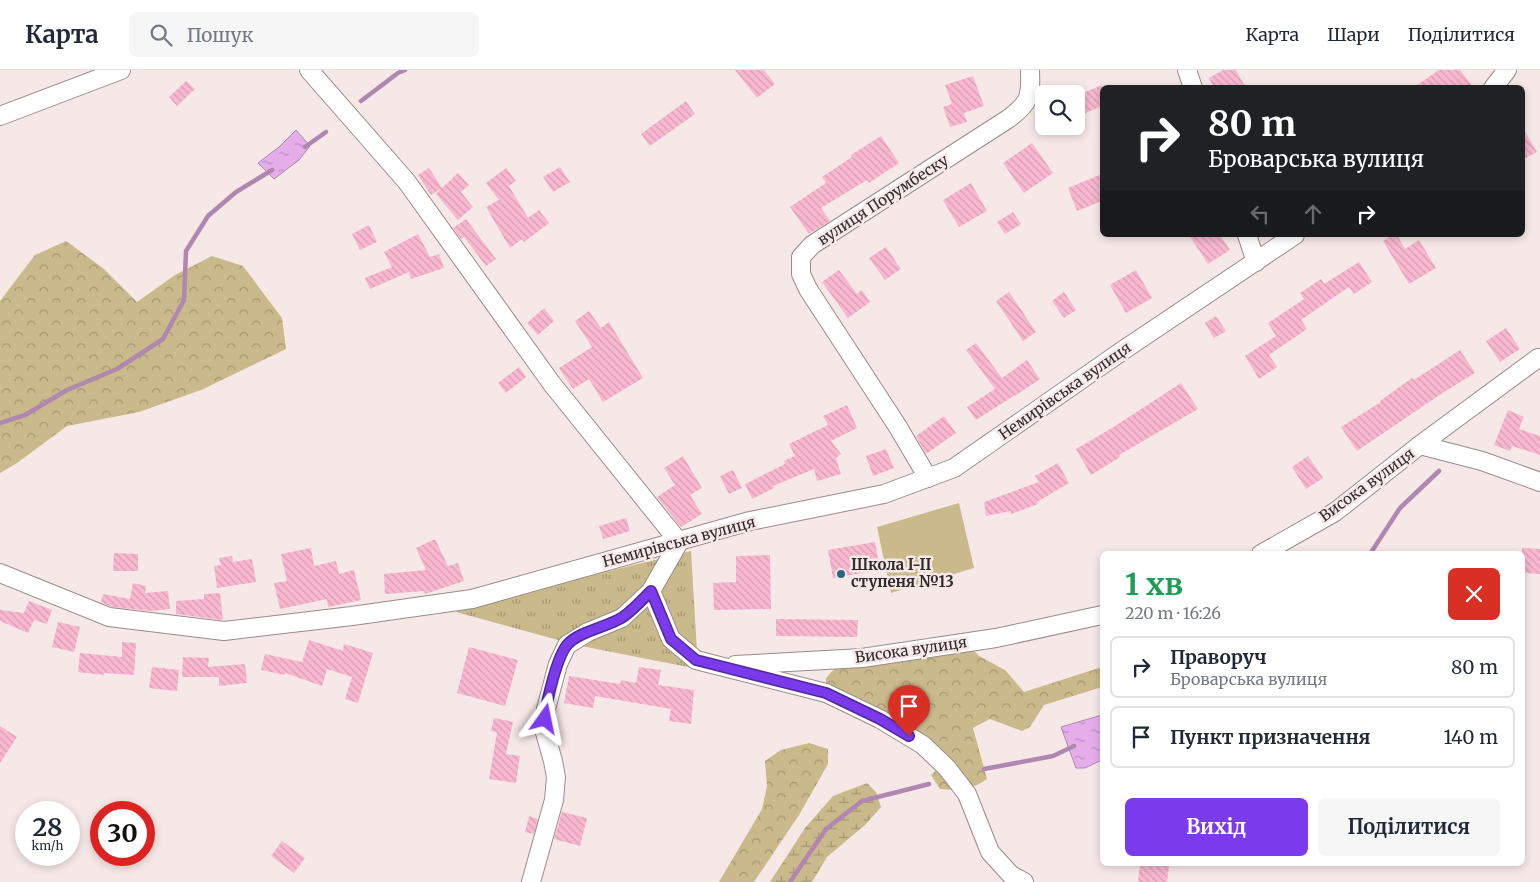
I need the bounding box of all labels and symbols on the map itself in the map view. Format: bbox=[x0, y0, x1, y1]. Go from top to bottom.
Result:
street label: вулиця Порумбеску bbox=[814, 150, 952, 249]
street label: Немирівська вулиця bbox=[995, 338, 1135, 443]
street label: Висока вулиця bbox=[1315, 444, 1418, 525]
street label: Немирівська вулиця bbox=[600, 512, 757, 571]
place label: Школа I-II ступеня №13 bbox=[851, 555, 954, 591]
marker: Школа I-II ступеня №13 bbox=[835, 568, 847, 580]
street label: Висока вулиця bbox=[854, 632, 968, 667]
pin bbox=[888, 685, 930, 736]
position arrow bbox=[518, 692, 570, 744]
speed limit sign: 30 bbox=[90, 801, 155, 866]

